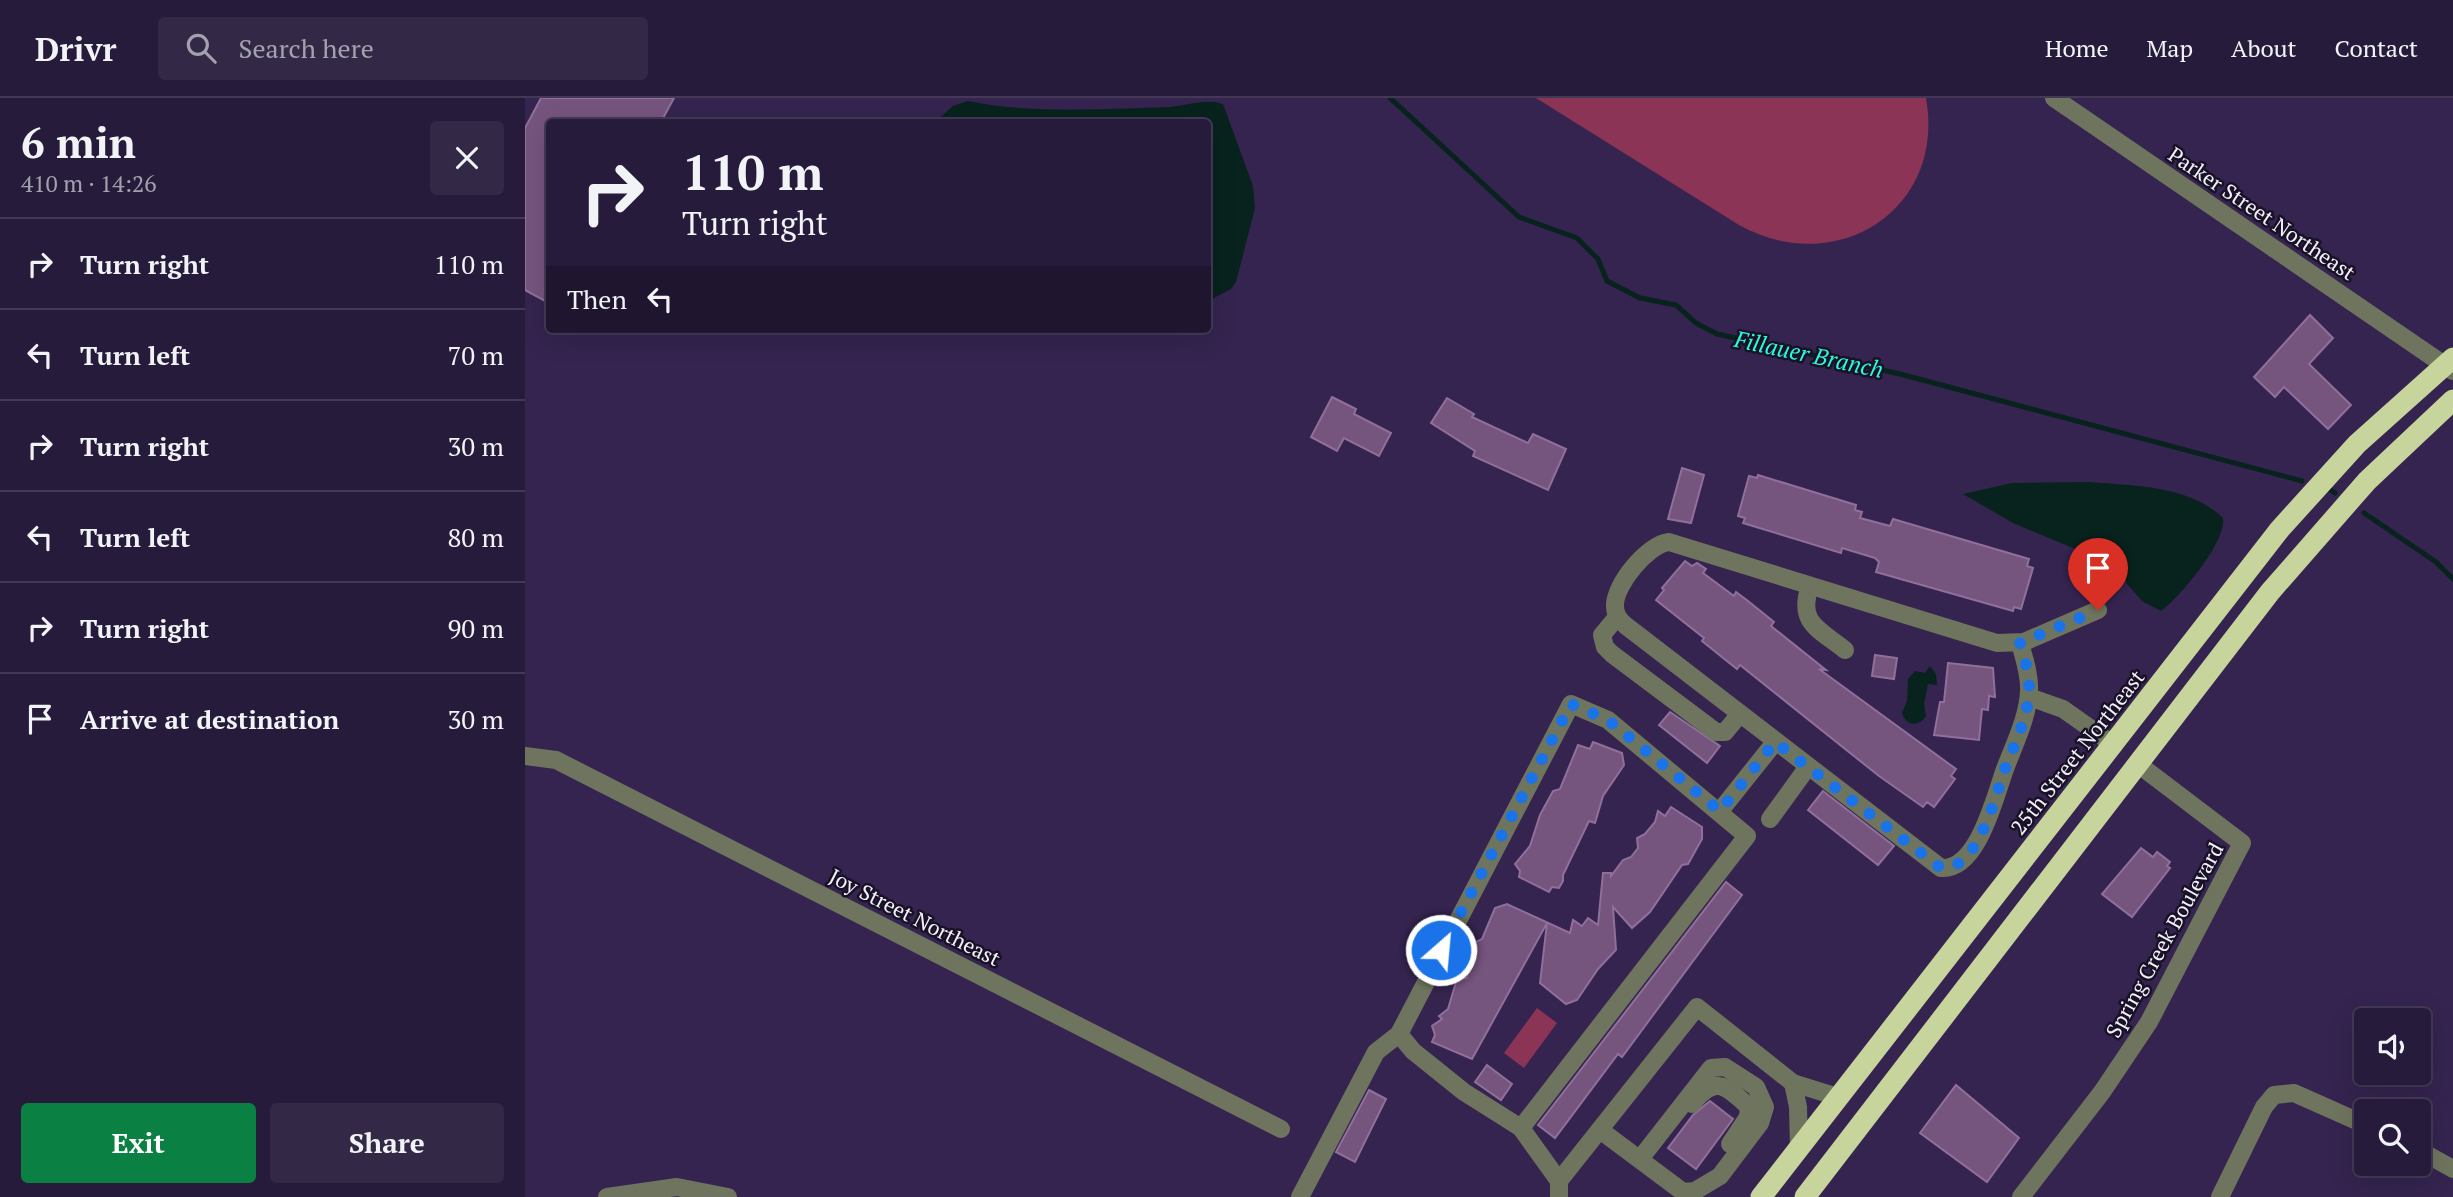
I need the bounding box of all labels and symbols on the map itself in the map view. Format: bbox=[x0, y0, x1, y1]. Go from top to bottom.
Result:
street label: Parker Street Northeast bbox=[2163, 140, 2361, 286]
water label: Fillauer Branch bbox=[1731, 323, 1886, 385]
pin bbox=[2068, 538, 2128, 610]
street label: 25th Street Northeast bbox=[2004, 664, 2150, 840]
street label: Spring Creek Boulevard bbox=[2099, 837, 2229, 1043]
street label: Joy Street Northeast bbox=[825, 862, 1005, 972]
position arrow bbox=[1404, 913, 1478, 987]

